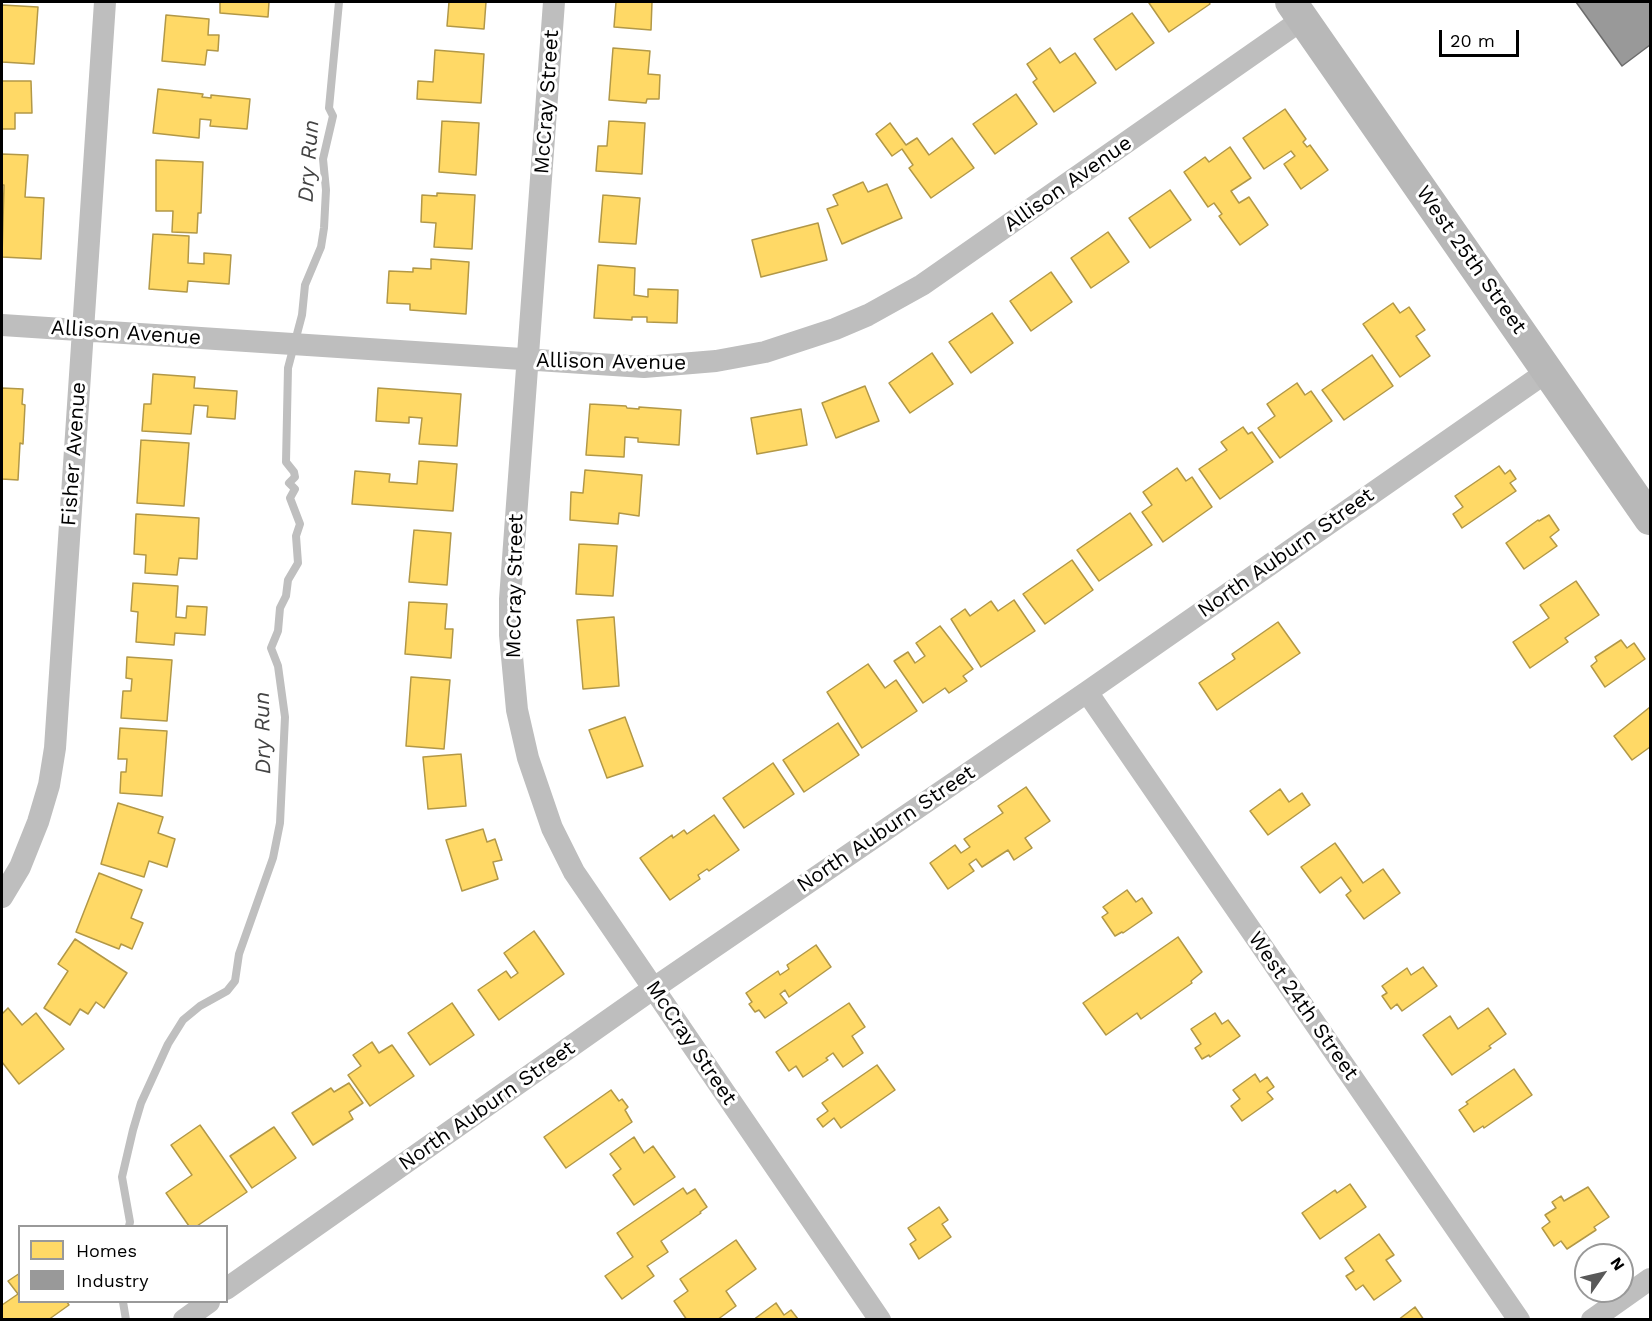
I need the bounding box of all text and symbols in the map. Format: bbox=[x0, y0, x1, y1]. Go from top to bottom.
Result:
scale bar bbox=[1442, 18, 1522, 56]
street label: McCray Street bbox=[529, 29, 565, 175]
text: 20 m bbox=[1450, 30, 1495, 51]
water label: Dry Run bbox=[293, 119, 325, 203]
street label: Allison Avenue bbox=[999, 131, 1137, 237]
street label: West 25th Street bbox=[1410, 181, 1532, 339]
street label: Allison Avenue bbox=[50, 315, 202, 351]
street label: Allison Avenue bbox=[536, 348, 686, 376]
street label: Fisher Avenue bbox=[56, 381, 92, 527]
street label: North Auburn Street bbox=[1193, 483, 1379, 623]
street label: McCray Street bbox=[501, 514, 529, 658]
water label: Dry Run bbox=[249, 691, 277, 775]
street label: North Auburn Street bbox=[792, 760, 980, 898]
street label: West 24th Street bbox=[1242, 927, 1364, 1085]
street label: McCray Street bbox=[640, 976, 742, 1110]
street label: North Auburn Street bbox=[394, 1036, 580, 1176]
legend bbox=[18, 1225, 228, 1303]
text: Homes bbox=[76, 1240, 137, 1261]
north arrow bbox=[1574, 1243, 1634, 1303]
text: N bbox=[1606, 1254, 1629, 1274]
text: Industry bbox=[76, 1270, 148, 1291]

